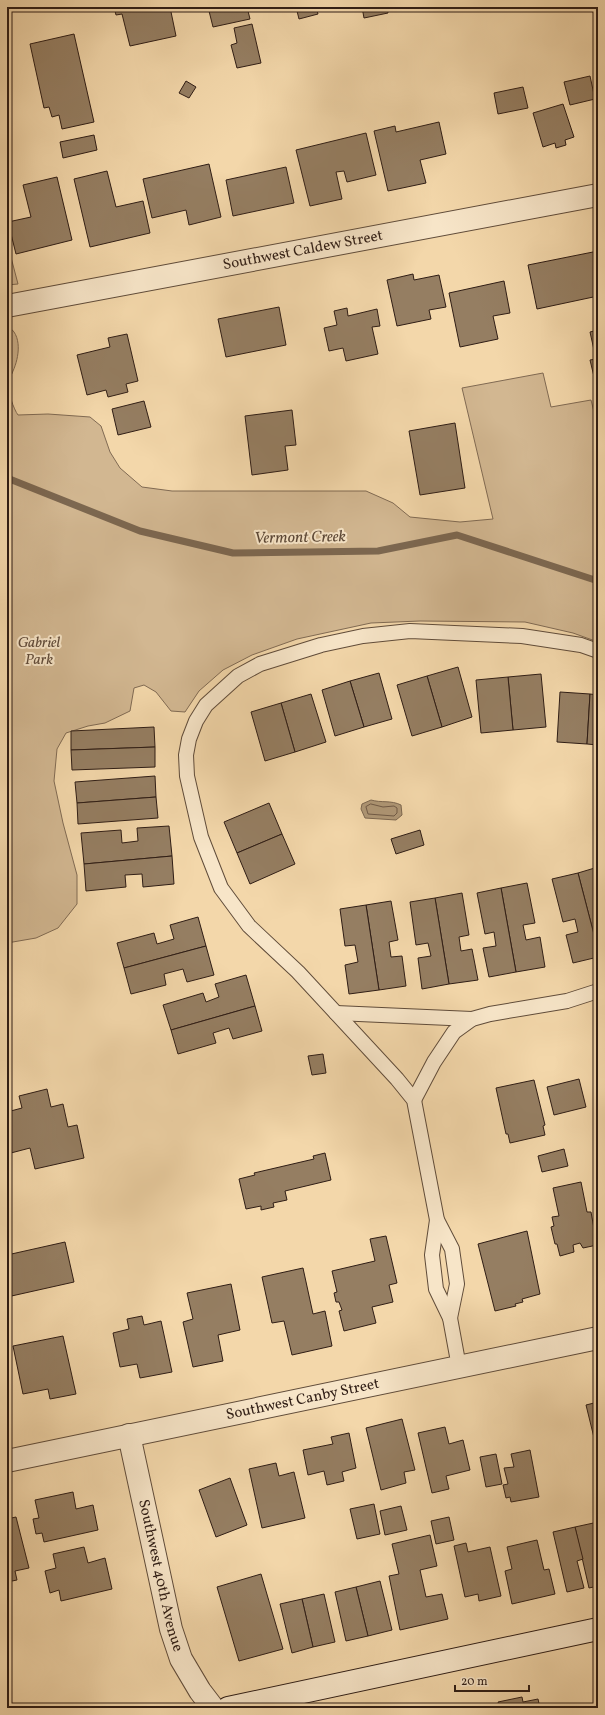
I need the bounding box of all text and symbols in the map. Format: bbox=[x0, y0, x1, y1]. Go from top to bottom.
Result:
street label: Southwest Caldew Street bbox=[221, 225, 385, 276]
water label: Vermont Creek bbox=[254, 526, 347, 550]
park label: Gabriel Park bbox=[18, 633, 61, 671]
street label: Southwest Canby Street bbox=[224, 1373, 381, 1426]
street label: Southwest 40th Avenue bbox=[133, 1497, 188, 1654]
scale bar bbox=[455, 1667, 529, 1693]
text: 20 m bbox=[461, 1674, 488, 1690]

